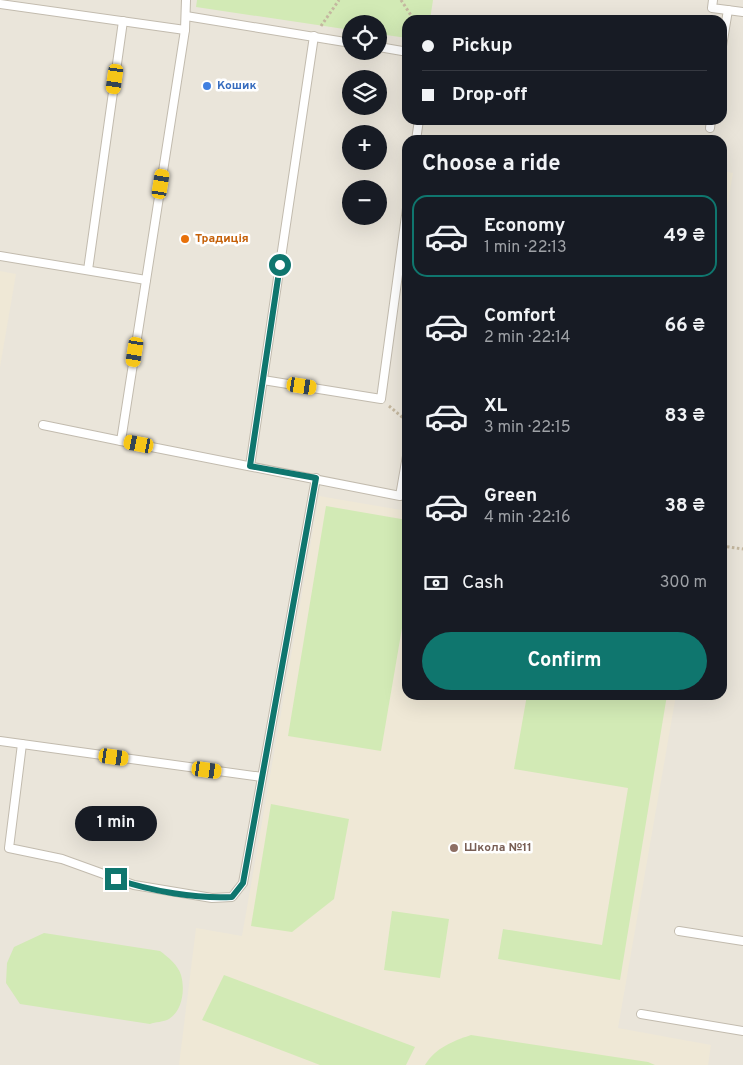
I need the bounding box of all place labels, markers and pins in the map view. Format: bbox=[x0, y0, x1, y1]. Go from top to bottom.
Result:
place label: Кошик bbox=[217, 78, 256, 94]
marker: Кошик bbox=[201, 80, 213, 92]
place label: Традиція bbox=[195, 231, 249, 247]
marker: Традиція bbox=[179, 233, 191, 245]
place label: Школа №11 bbox=[464, 840, 532, 856]
marker: Школа №11 bbox=[448, 842, 460, 854]

